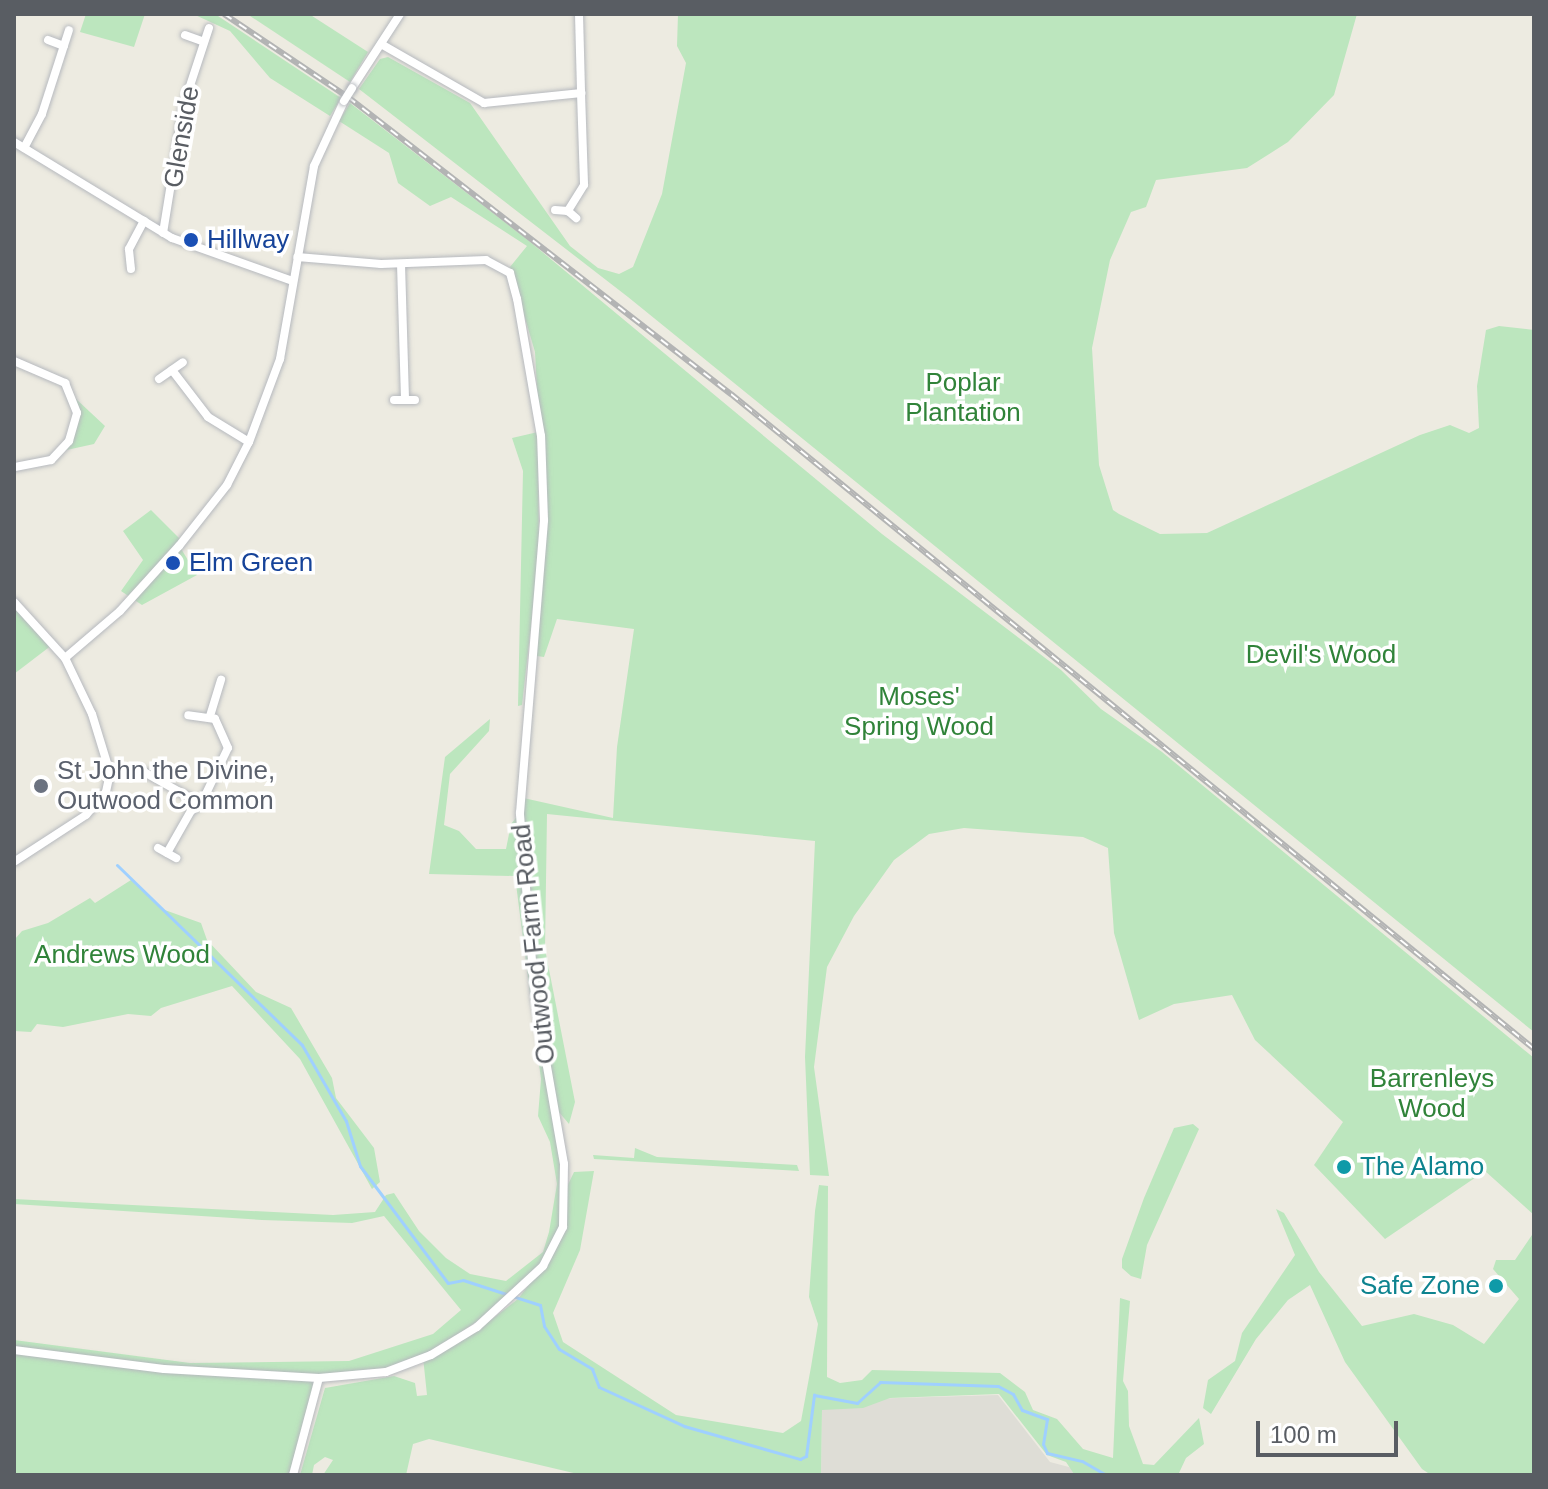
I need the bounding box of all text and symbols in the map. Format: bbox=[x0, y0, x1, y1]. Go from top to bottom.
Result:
street label: Glenside bbox=[158, 84, 206, 190]
place label: Hillway bbox=[207, 224, 289, 256]
marker: Hillway bbox=[182, 231, 200, 249]
park label: Poplar Plantation bbox=[905, 367, 1021, 428]
place label: Elm Green bbox=[189, 547, 313, 579]
marker: Elm Green bbox=[164, 554, 182, 572]
park label: Devil's Wood bbox=[1246, 639, 1396, 671]
park label: Moses' Spring Wood bbox=[844, 681, 994, 742]
place label: St John the Divine, Outwood Common bbox=[57, 755, 275, 816]
marker: St John the Divine, Outwood Common bbox=[32, 777, 50, 795]
street label: Outwood Farm Road bbox=[506, 822, 562, 1066]
park label: Andrews Wood bbox=[34, 939, 210, 971]
park label: Barrenleys Wood bbox=[1370, 1063, 1494, 1124]
place label: The Alamo bbox=[1360, 1151, 1486, 1183]
marker: The Alamo bbox=[1335, 1158, 1353, 1176]
place label: Safe Zone bbox=[1360, 1270, 1480, 1302]
marker: Safe Zone bbox=[1487, 1277, 1505, 1295]
scale bar bbox=[1260, 1405, 1402, 1455]
text: 100 m bbox=[1270, 1421, 1337, 1448]

